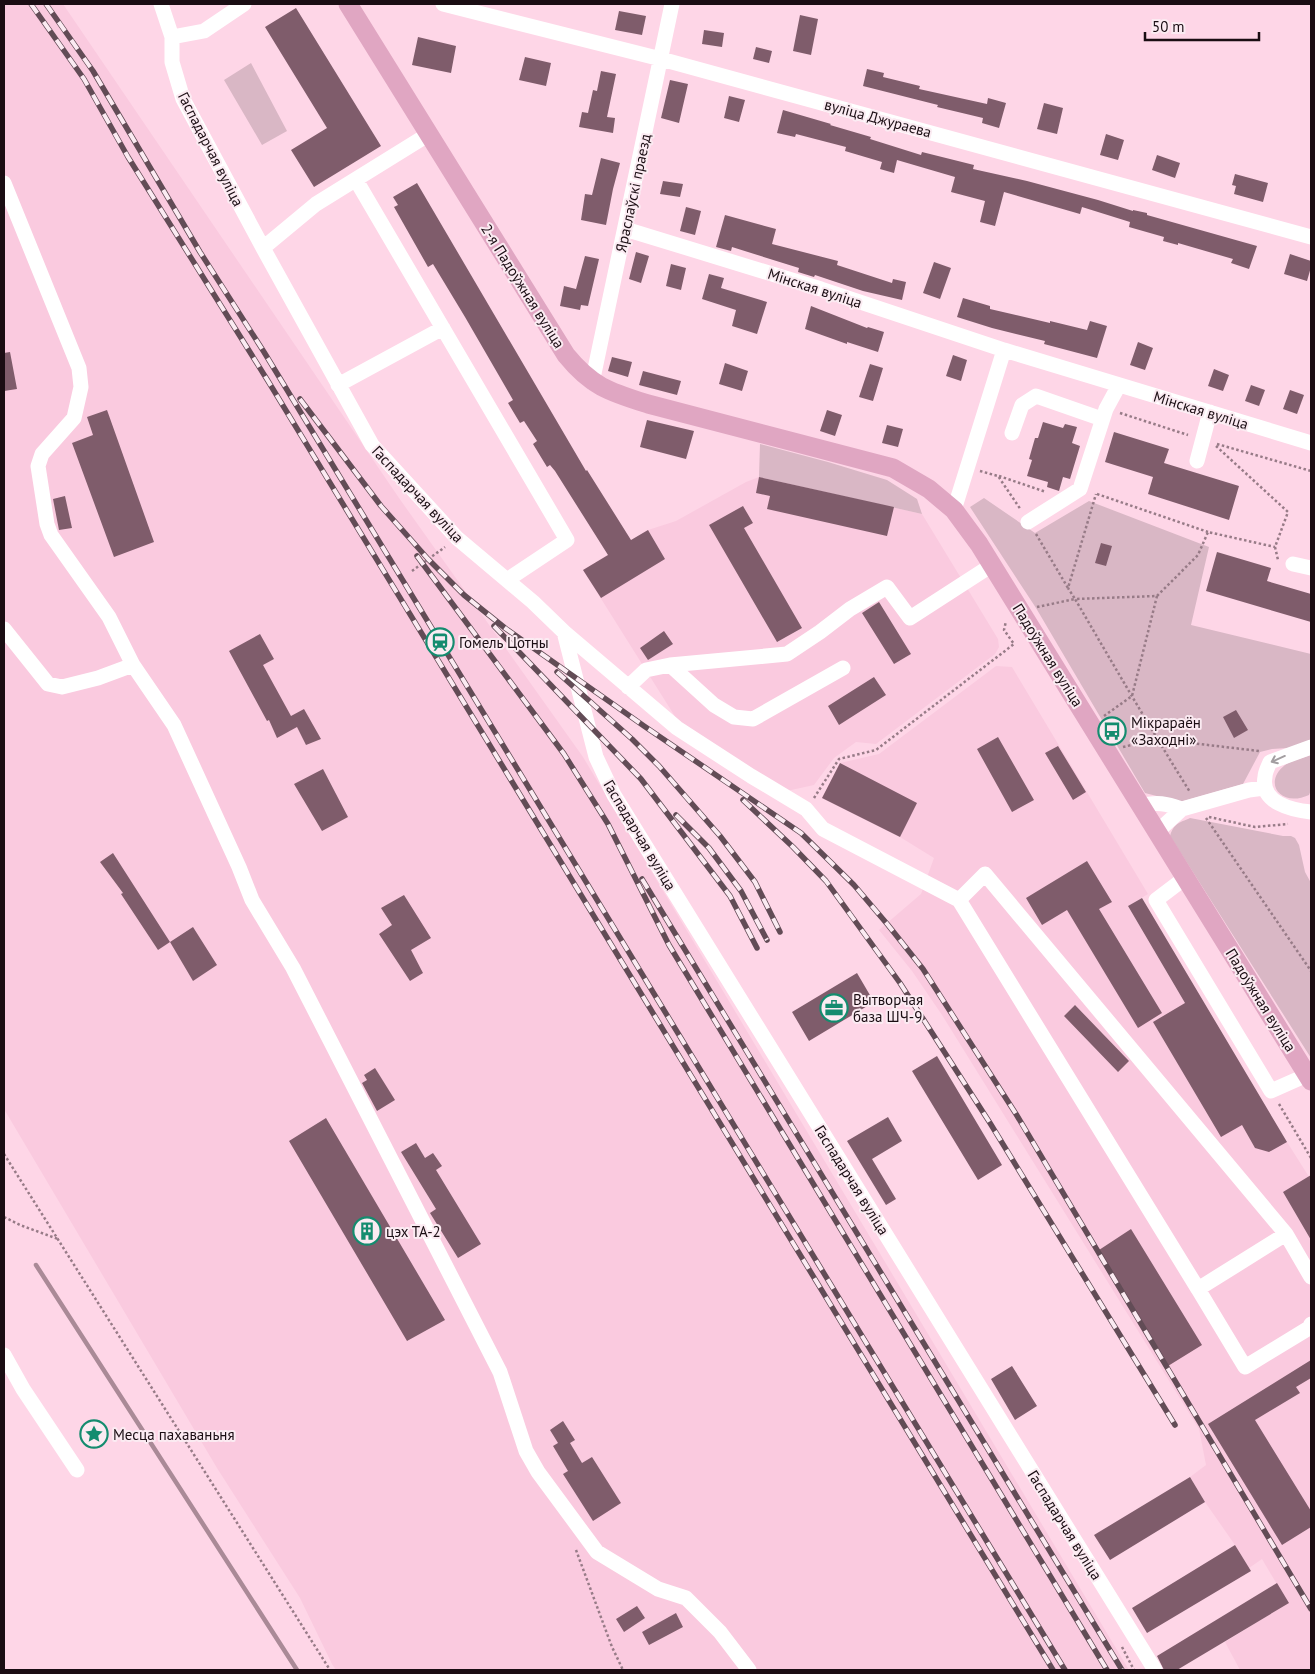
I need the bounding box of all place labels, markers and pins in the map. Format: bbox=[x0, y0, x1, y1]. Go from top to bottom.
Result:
station icon: Гомель Цотны bbox=[425, 627, 455, 657]
place label: Гомель Цотны bbox=[459, 633, 549, 652]
place label: Мікрараён «Заходні» bbox=[1131, 713, 1201, 749]
bus stop icon: Мікрараён «Заходні» bbox=[1097, 716, 1127, 746]
place label: Вытворчая база ШЧ-9 bbox=[853, 990, 923, 1026]
office icon: Вытворчая база ШЧ-9 bbox=[819, 993, 849, 1023]
building icon: цэх ТА-2 bbox=[352, 1216, 382, 1246]
place label: цэх ТА-2 bbox=[386, 1222, 441, 1241]
place icon: Месца пахаваньня bbox=[79, 1419, 109, 1449]
place label: Месца пахаваньня bbox=[113, 1425, 235, 1444]

